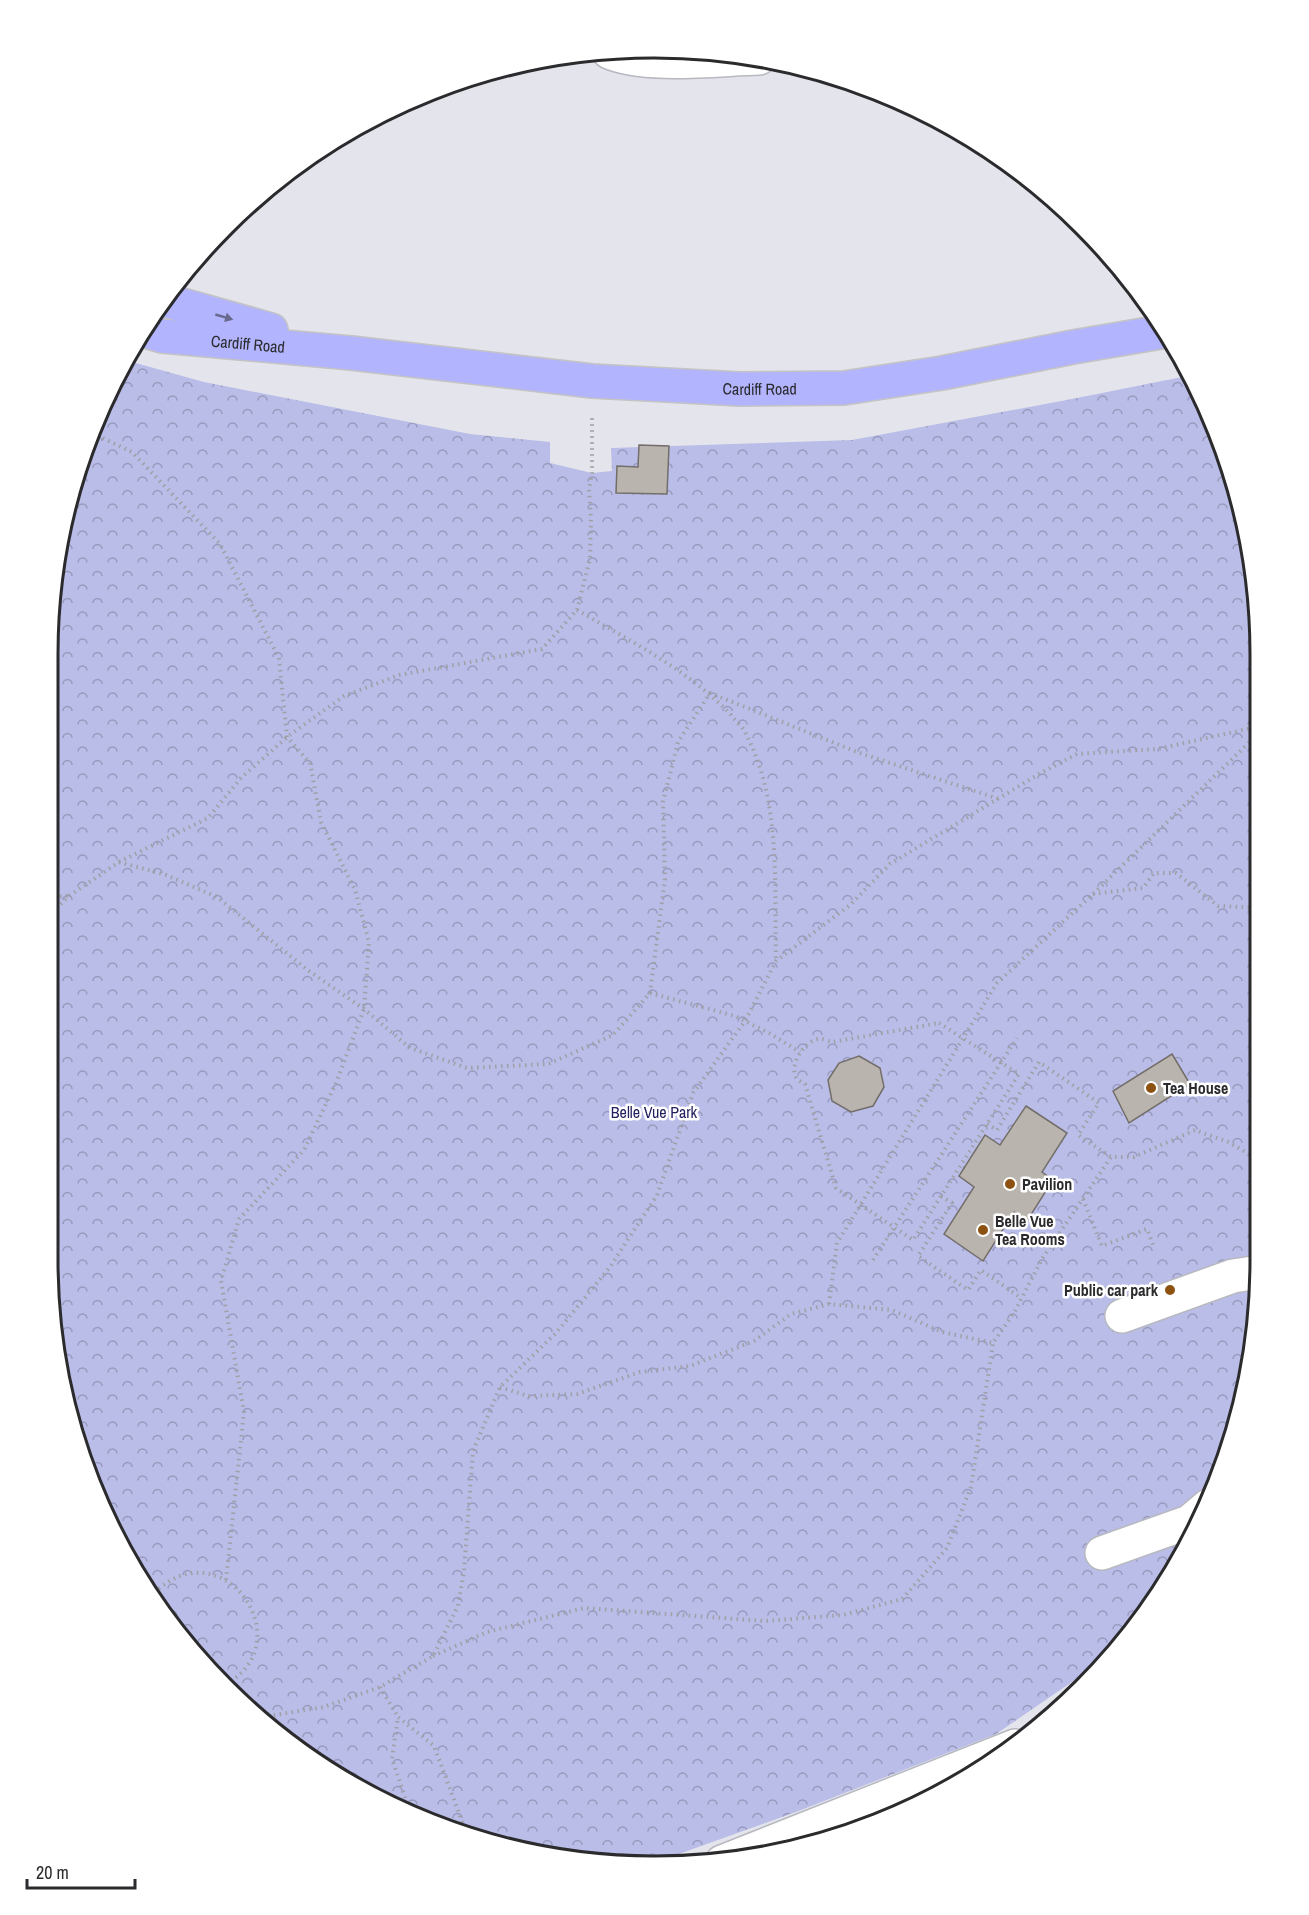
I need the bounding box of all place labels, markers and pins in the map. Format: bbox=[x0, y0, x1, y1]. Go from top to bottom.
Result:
place label: Tea House bbox=[1163, 1077, 1228, 1099]
marker: Tea House bbox=[1144, 1081, 1158, 1095]
place label: Pavilion bbox=[1022, 1173, 1072, 1195]
marker: Pavilion bbox=[1003, 1177, 1017, 1191]
place label: Belle Vue Tea Rooms bbox=[995, 1210, 1065, 1250]
marker: Belle Vue Tea Rooms bbox=[976, 1223, 990, 1237]
place label: Public car park bbox=[1064, 1279, 1159, 1301]
marker: Public car park bbox=[1163, 1283, 1177, 1297]

